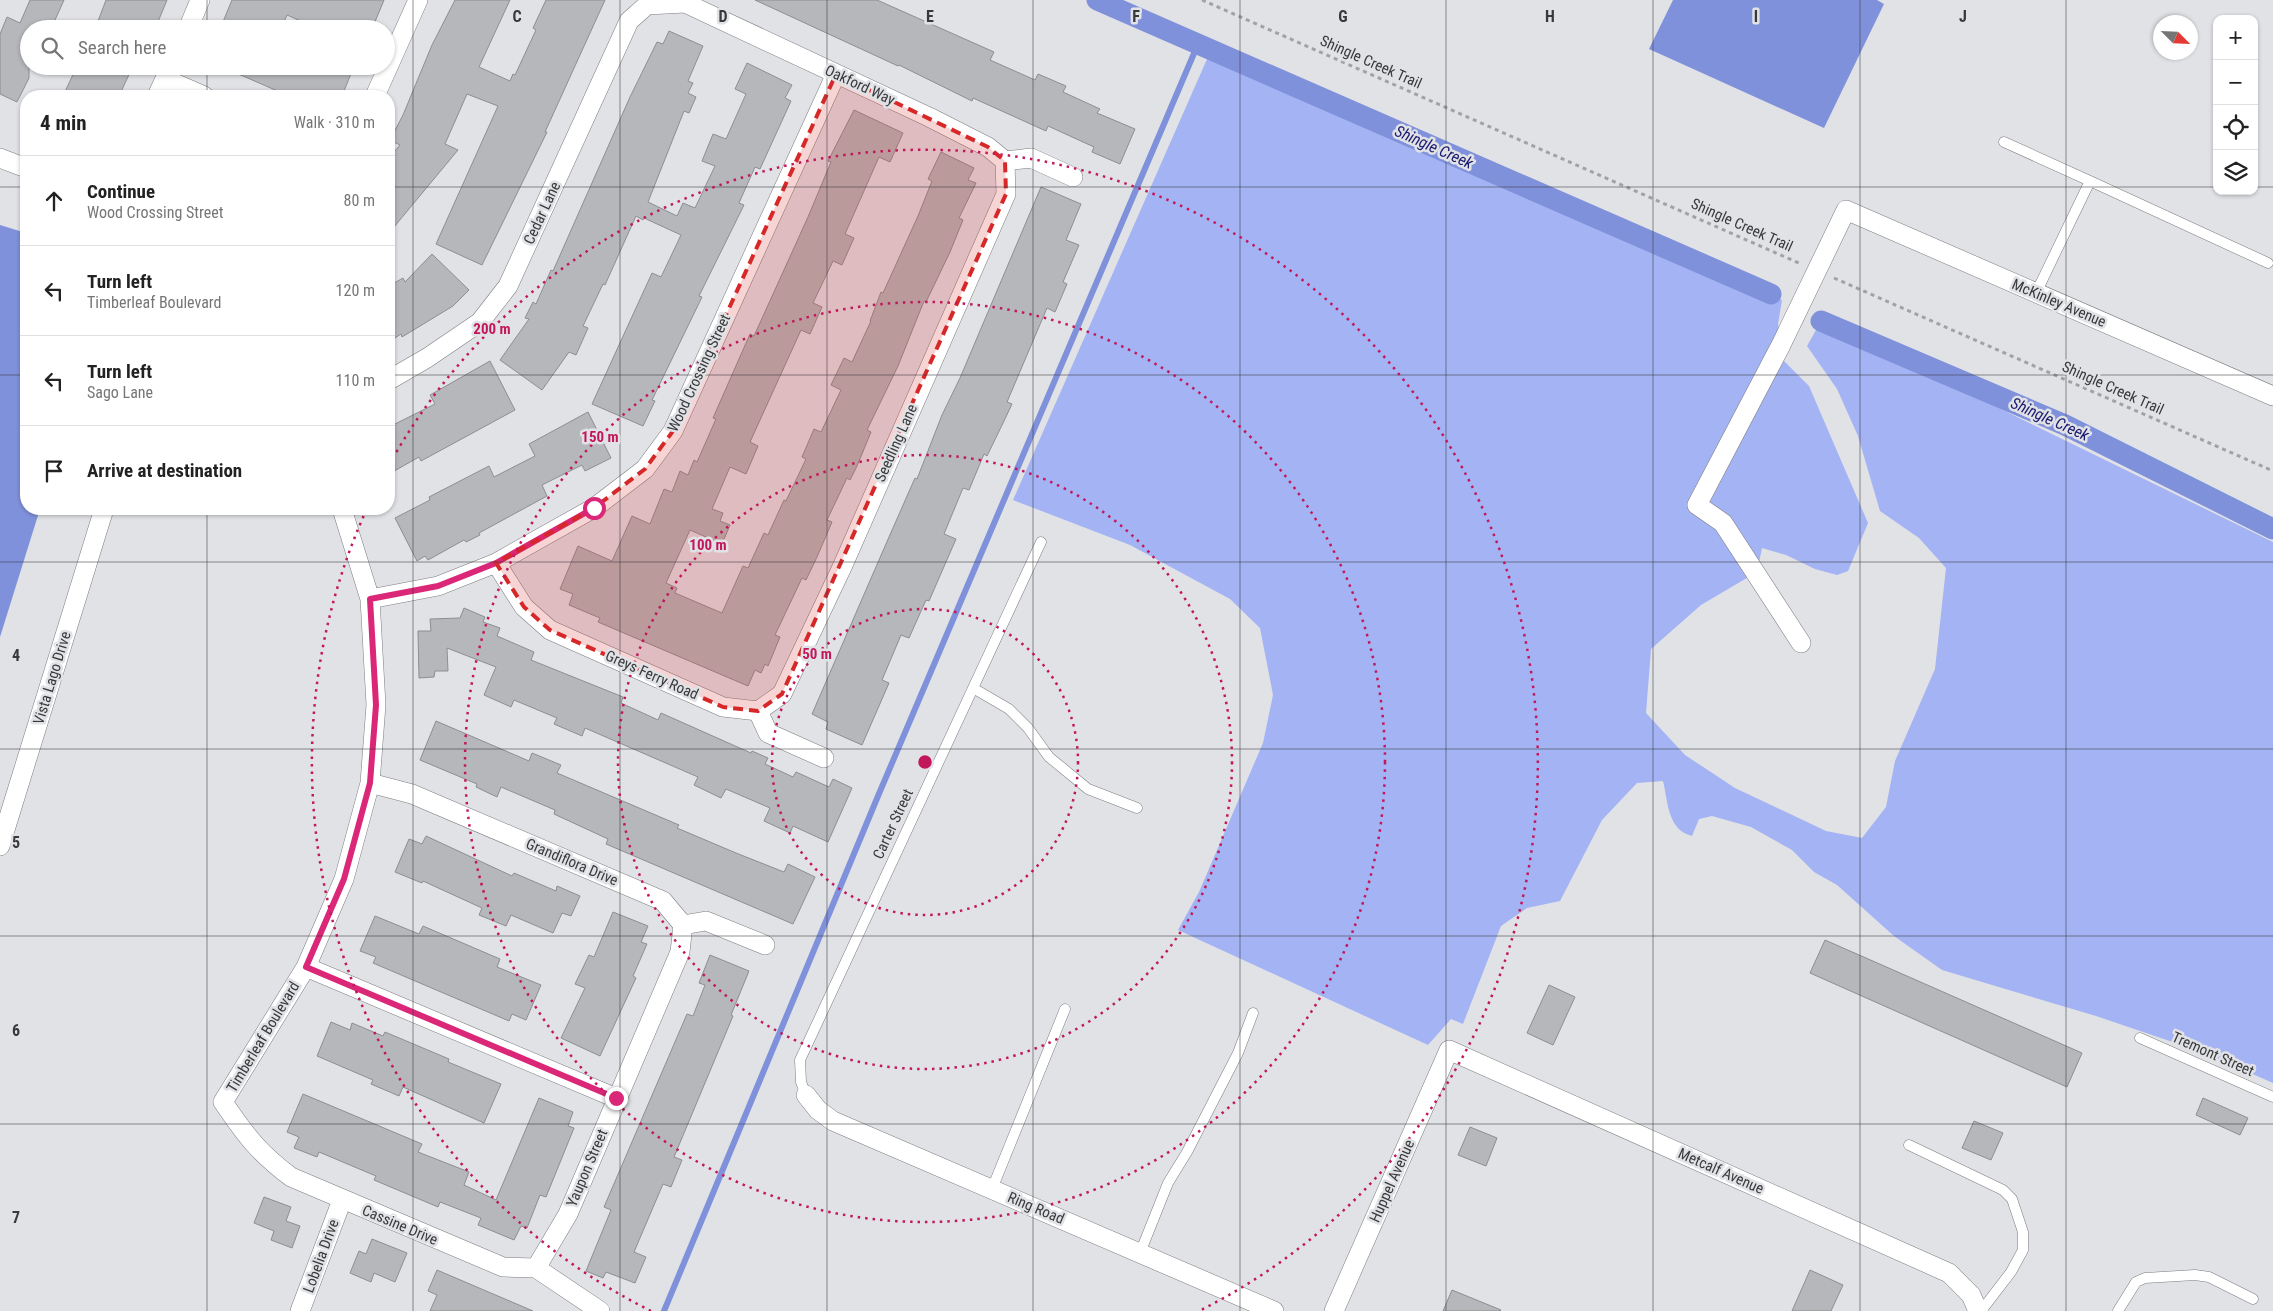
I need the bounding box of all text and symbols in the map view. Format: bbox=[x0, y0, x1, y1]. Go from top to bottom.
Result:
text: C bbox=[512, 7, 522, 26]
text: D bbox=[718, 7, 728, 26]
text: E bbox=[926, 7, 934, 26]
text: F bbox=[1132, 7, 1140, 26]
text: G bbox=[1338, 7, 1348, 26]
text: H bbox=[1545, 7, 1555, 26]
text: I bbox=[1754, 7, 1758, 26]
text: J bbox=[1959, 7, 1967, 26]
north arrow bbox=[2153, 15, 2198, 60]
map controls bbox=[2213, 15, 2258, 195]
button: + bbox=[2213, 15, 2258, 60]
search box bbox=[20, 20, 395, 75]
street label: Shingle Creek Trail bbox=[1317, 31, 1425, 93]
icon: search bbox=[38, 34, 66, 62]
text: Search here bbox=[78, 36, 166, 59]
button: − bbox=[2213, 60, 2258, 105]
street label: Oakford Way bbox=[822, 61, 898, 109]
button: locate bbox=[2213, 105, 2258, 150]
text: 4 min bbox=[40, 111, 87, 135]
text: Walk · 310 m bbox=[294, 113, 375, 132]
water label: Shingle Creek bbox=[1392, 121, 1477, 173]
button: layers bbox=[2213, 150, 2258, 195]
street label: Cedar Lane bbox=[520, 179, 564, 247]
text: Continue bbox=[87, 180, 155, 203]
icon: ahead bbox=[40, 187, 68, 215]
text: 80 m bbox=[343, 191, 375, 210]
street label: Shingle Creek Trail bbox=[1688, 194, 1796, 256]
text: Wood Crossing Street bbox=[87, 203, 224, 222]
text: Turn left bbox=[87, 270, 152, 293]
street label: McKinley Avenue bbox=[2009, 275, 2109, 331]
icon: left bbox=[40, 277, 68, 305]
text: 120 m bbox=[336, 281, 375, 300]
text: Timberleaf Boulevard bbox=[87, 293, 222, 312]
street label: Wood Crossing Street bbox=[664, 311, 734, 435]
text: 200 m bbox=[473, 320, 511, 338]
street label: Shingle Creek Trail bbox=[2059, 357, 2167, 419]
text: Turn left bbox=[87, 360, 152, 383]
icon: left bbox=[40, 367, 68, 395]
text: 110 m bbox=[336, 371, 375, 390]
text: Sago Lane bbox=[87, 383, 153, 402]
water label: Shingle Creek bbox=[2008, 393, 2093, 445]
street label: Seedling Lane bbox=[871, 401, 921, 485]
text: 150 m bbox=[581, 428, 619, 446]
icon: arrive bbox=[40, 457, 68, 485]
text: Arrive at destination bbox=[87, 459, 242, 482]
route start bbox=[583, 497, 606, 520]
text: 100 m bbox=[689, 536, 727, 554]
street label: Vista Lago Drive bbox=[29, 629, 75, 727]
text: 50 m bbox=[802, 645, 832, 663]
text: 4 bbox=[12, 646, 20, 665]
street label: Greys Ferry Road bbox=[603, 646, 701, 704]
centre of rings bbox=[916, 753, 934, 771]
street label: Carter Street bbox=[869, 786, 917, 862]
text: 5 bbox=[12, 833, 20, 852]
street label: Grandiflora Drive bbox=[523, 834, 621, 890]
street label: Timberleaf Boulevard bbox=[223, 978, 303, 1096]
text: 6 bbox=[12, 1021, 20, 1040]
street label: Tremont Street bbox=[2169, 1028, 2257, 1080]
route end bbox=[605, 1087, 628, 1110]
street label: Yaupon Street bbox=[563, 1126, 611, 1210]
street label: Huppel Avenue bbox=[1366, 1137, 1418, 1225]
street label: Metcalf Avenue bbox=[1675, 1144, 1767, 1198]
street label: Ring Road bbox=[1005, 1188, 1067, 1228]
street label: Cassine Drive bbox=[359, 1201, 441, 1249]
text: 7 bbox=[12, 1208, 20, 1227]
street label: Lobelia Drive bbox=[299, 1217, 343, 1295]

